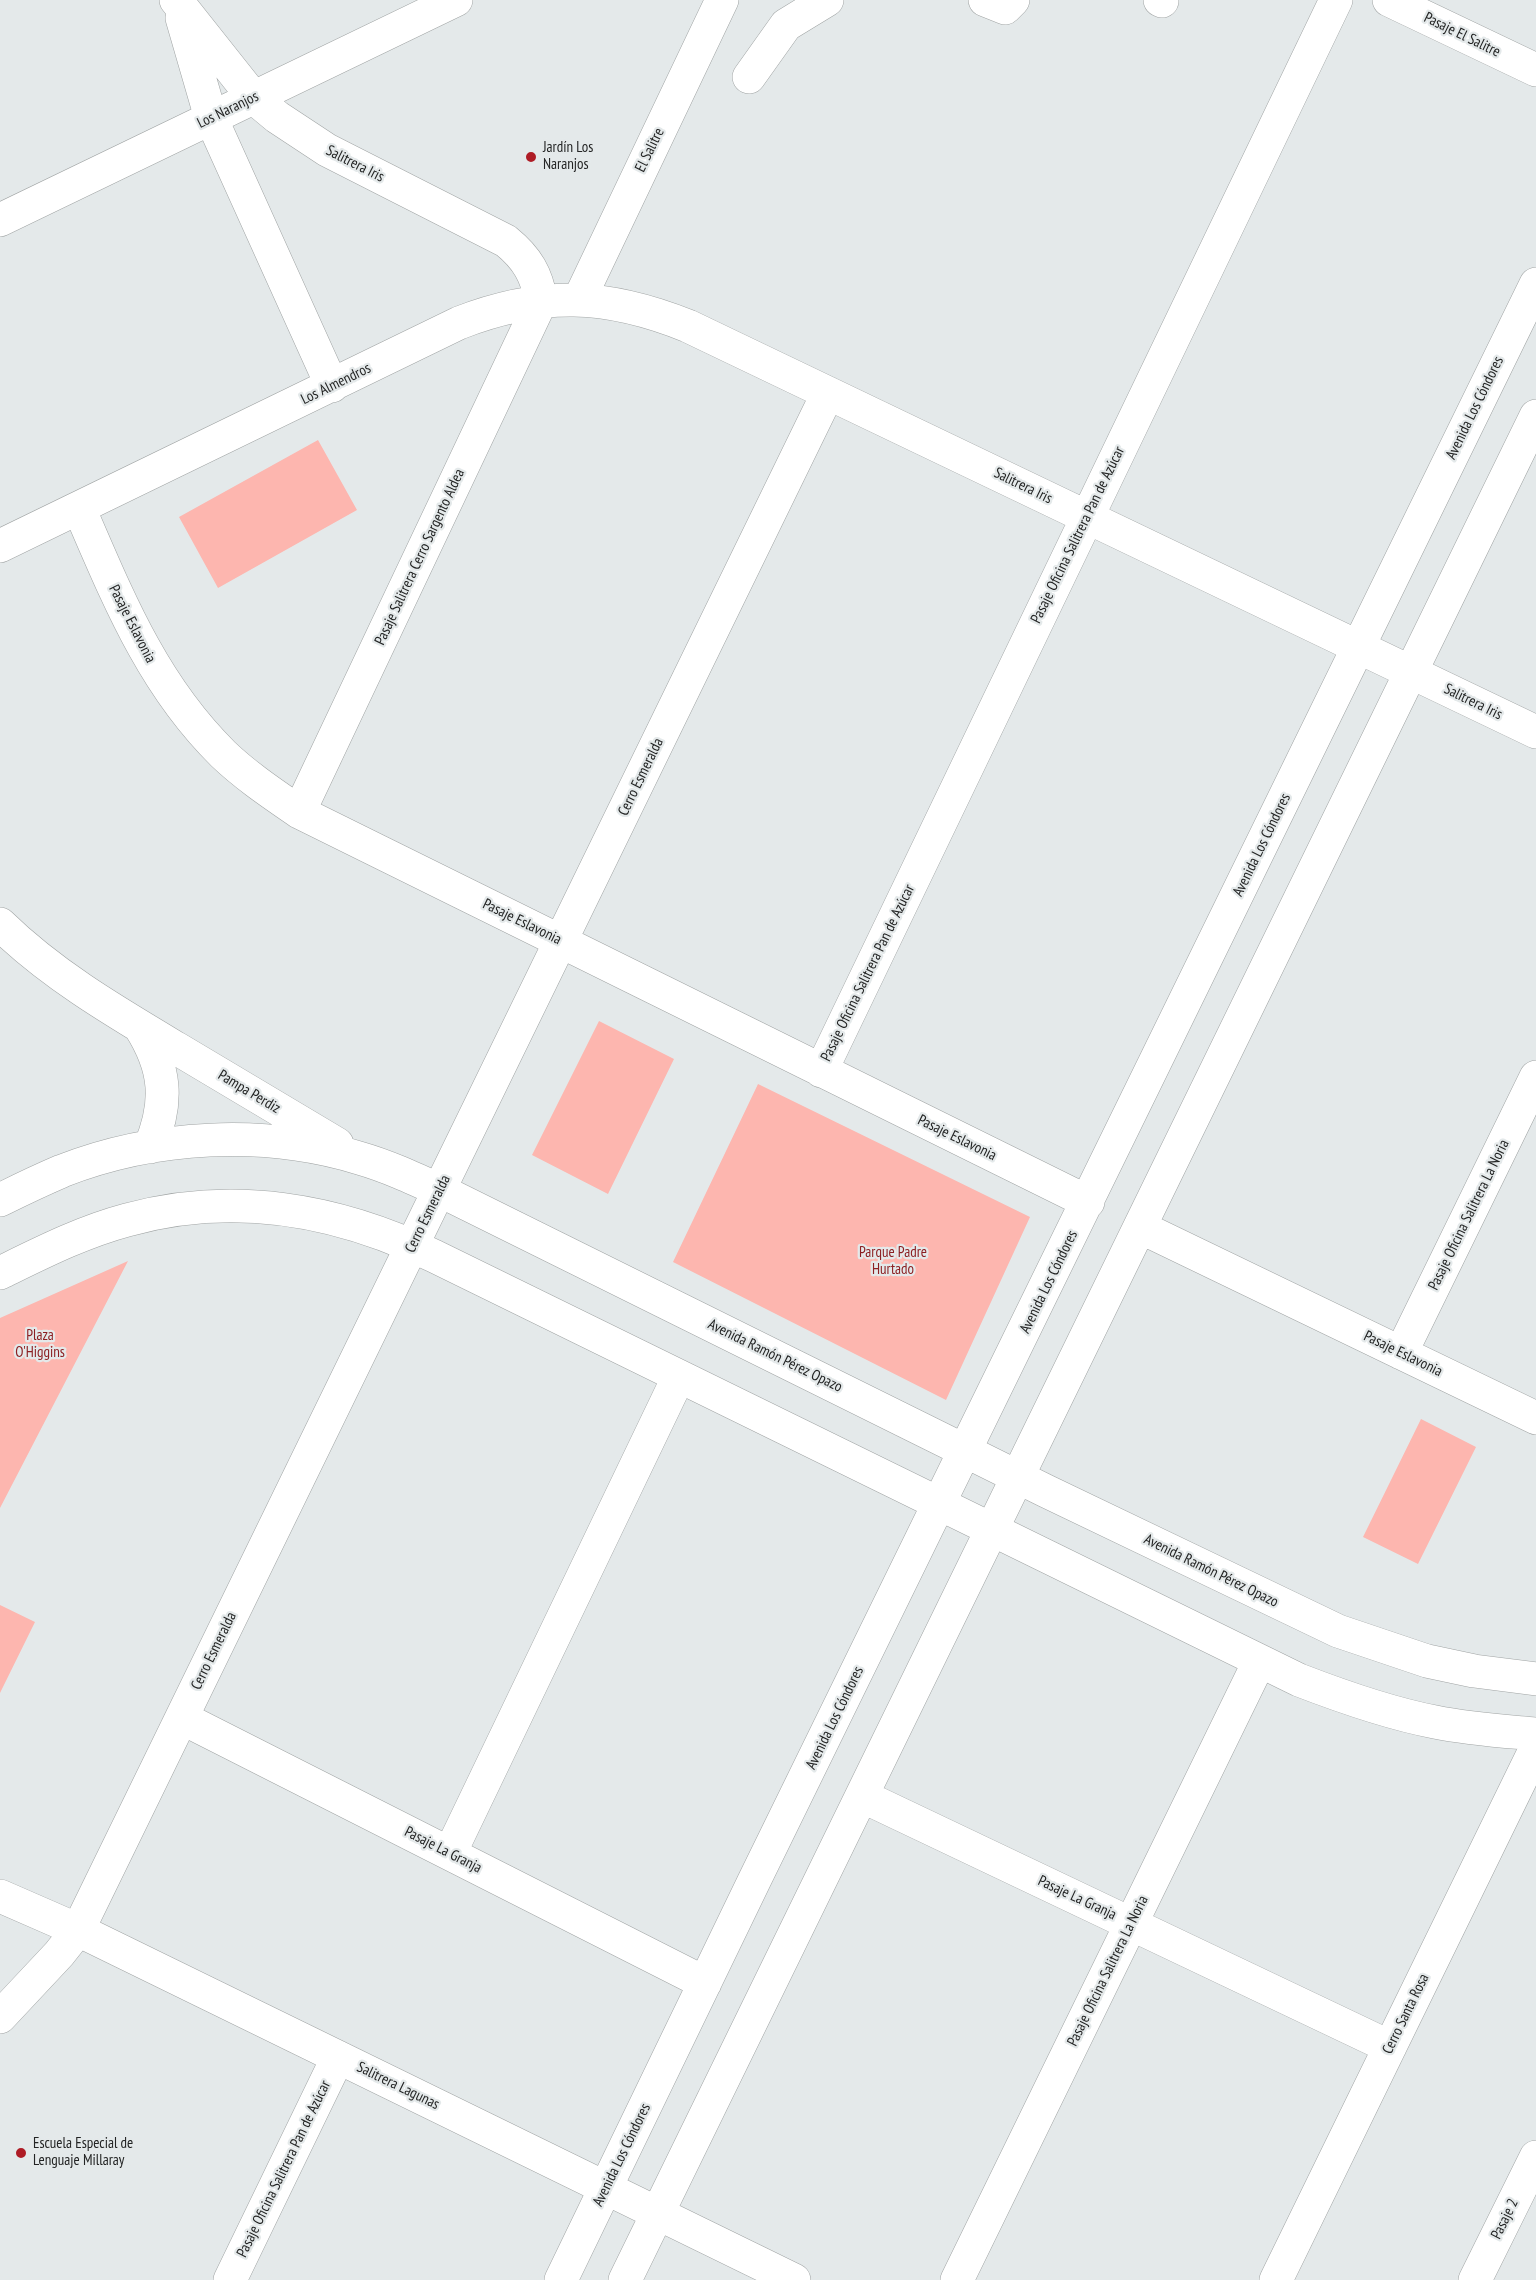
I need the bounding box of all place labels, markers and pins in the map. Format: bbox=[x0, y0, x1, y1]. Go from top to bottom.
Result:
place label: Jardín Los Naranjos bbox=[543, 139, 593, 174]
marker: Jardín Los Naranjos bbox=[524, 150, 538, 164]
place label: Escuela Especial de Lenguaje Millaray bbox=[33, 2135, 133, 2170]
marker: Escuela Especial de Lenguaje Millaray bbox=[14, 2146, 28, 2160]

